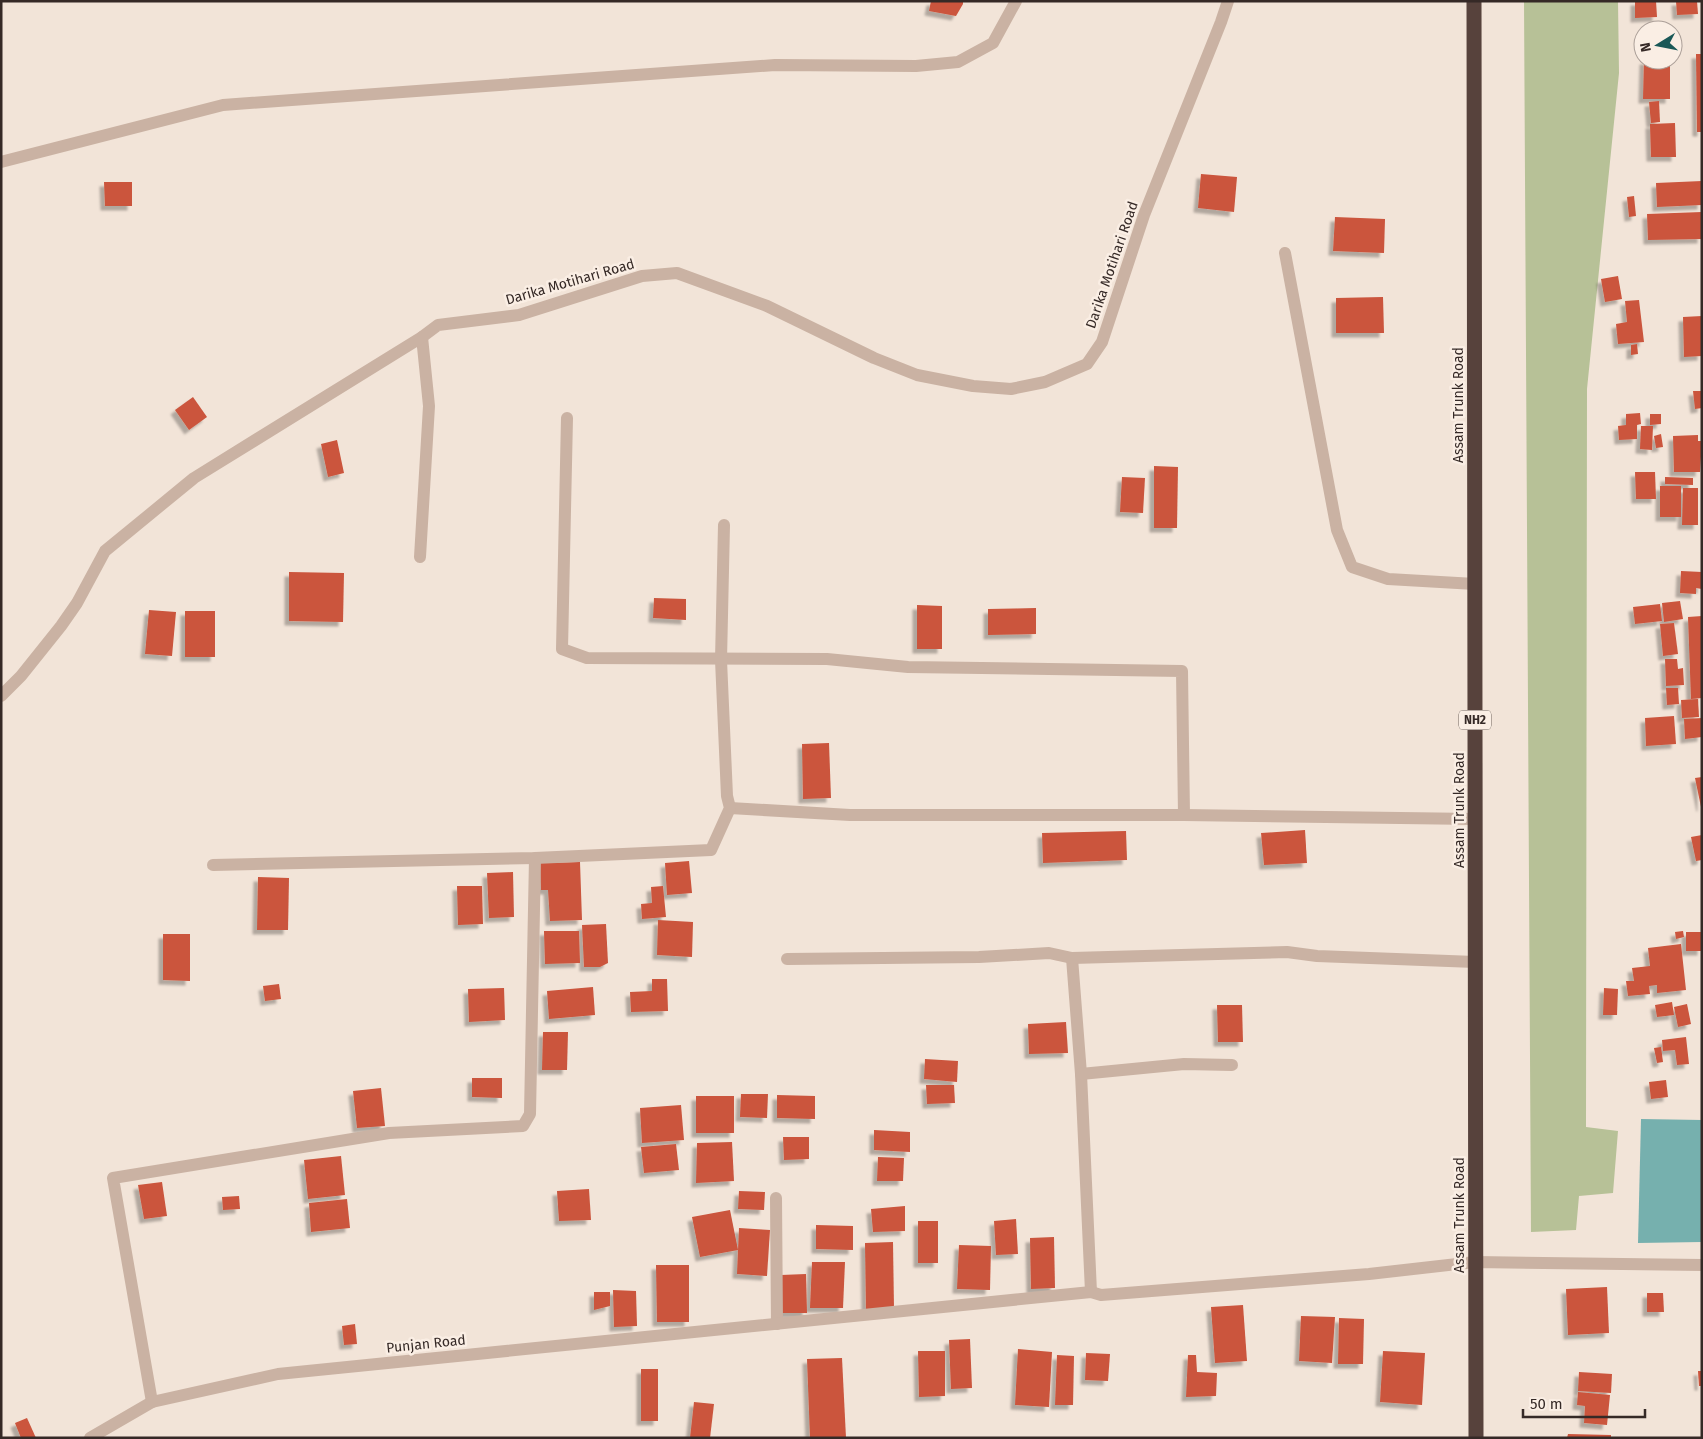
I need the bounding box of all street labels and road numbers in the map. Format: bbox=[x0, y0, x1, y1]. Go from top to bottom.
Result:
street label: Darika Motihari Road bbox=[1082, 199, 1142, 331]
street label: Darika Motihari Road bbox=[504, 255, 636, 309]
street label: Assam Trunk Road bbox=[1450, 347, 1467, 463]
road number: NH2 bbox=[1459, 710, 1491, 730]
street label: Assam Trunk Road bbox=[1451, 752, 1468, 868]
street label: Assam Trunk Road bbox=[1451, 1157, 1468, 1273]
street label: Punjan Road bbox=[385, 1331, 467, 1357]

